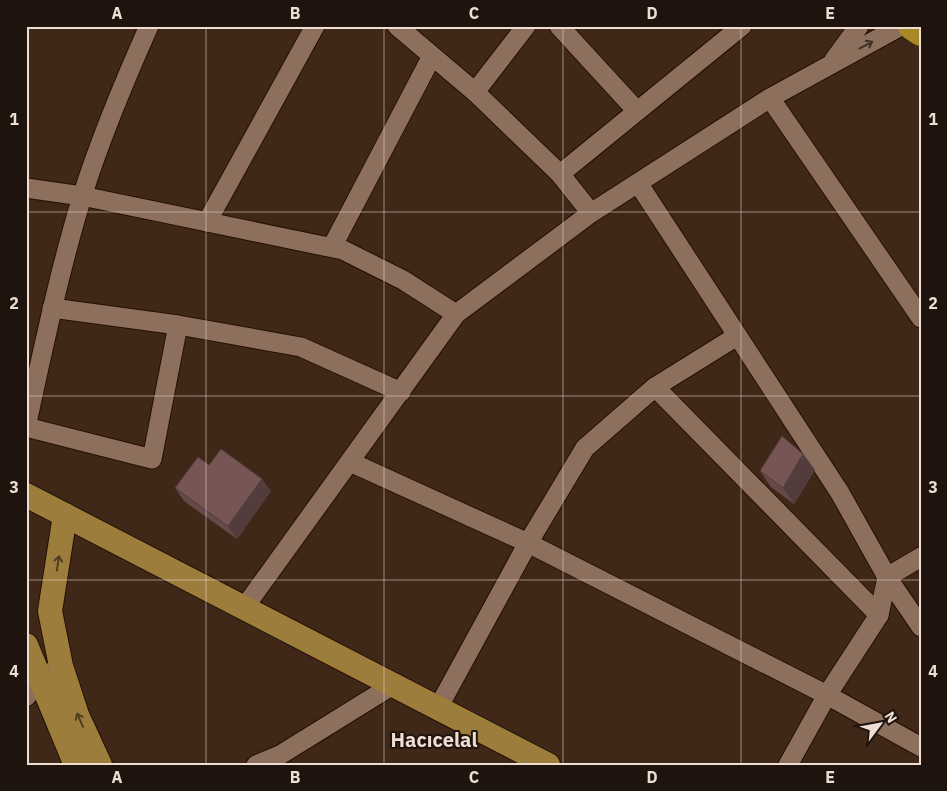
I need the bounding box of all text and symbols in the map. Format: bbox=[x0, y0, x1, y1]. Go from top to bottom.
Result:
text: A bbox=[112, 3, 123, 23]
text: B bbox=[290, 3, 301, 23]
text: C bbox=[469, 3, 479, 23]
text: D bbox=[646, 3, 658, 23]
text: E bbox=[825, 3, 835, 23]
one-way arrow bbox=[859, 40, 874, 50]
text: 1 bbox=[9, 109, 19, 129]
text: 1 bbox=[928, 109, 938, 129]
text: 2 bbox=[9, 293, 19, 313]
text: 2 bbox=[928, 293, 938, 313]
text: 3 bbox=[9, 477, 19, 497]
text: 3 bbox=[928, 477, 938, 497]
one-way arrow bbox=[53, 555, 63, 571]
text: 4 bbox=[9, 661, 19, 681]
text: 4 bbox=[928, 661, 938, 681]
north arrow bbox=[854, 698, 904, 748]
text: N bbox=[881, 708, 901, 726]
one-way arrow bbox=[74, 713, 84, 728]
district label: Hacıcelal bbox=[391, 726, 477, 753]
text: A bbox=[112, 767, 123, 787]
text: B bbox=[290, 767, 301, 787]
text: C bbox=[469, 767, 479, 787]
text: D bbox=[646, 767, 658, 787]
text: E bbox=[825, 767, 835, 787]

